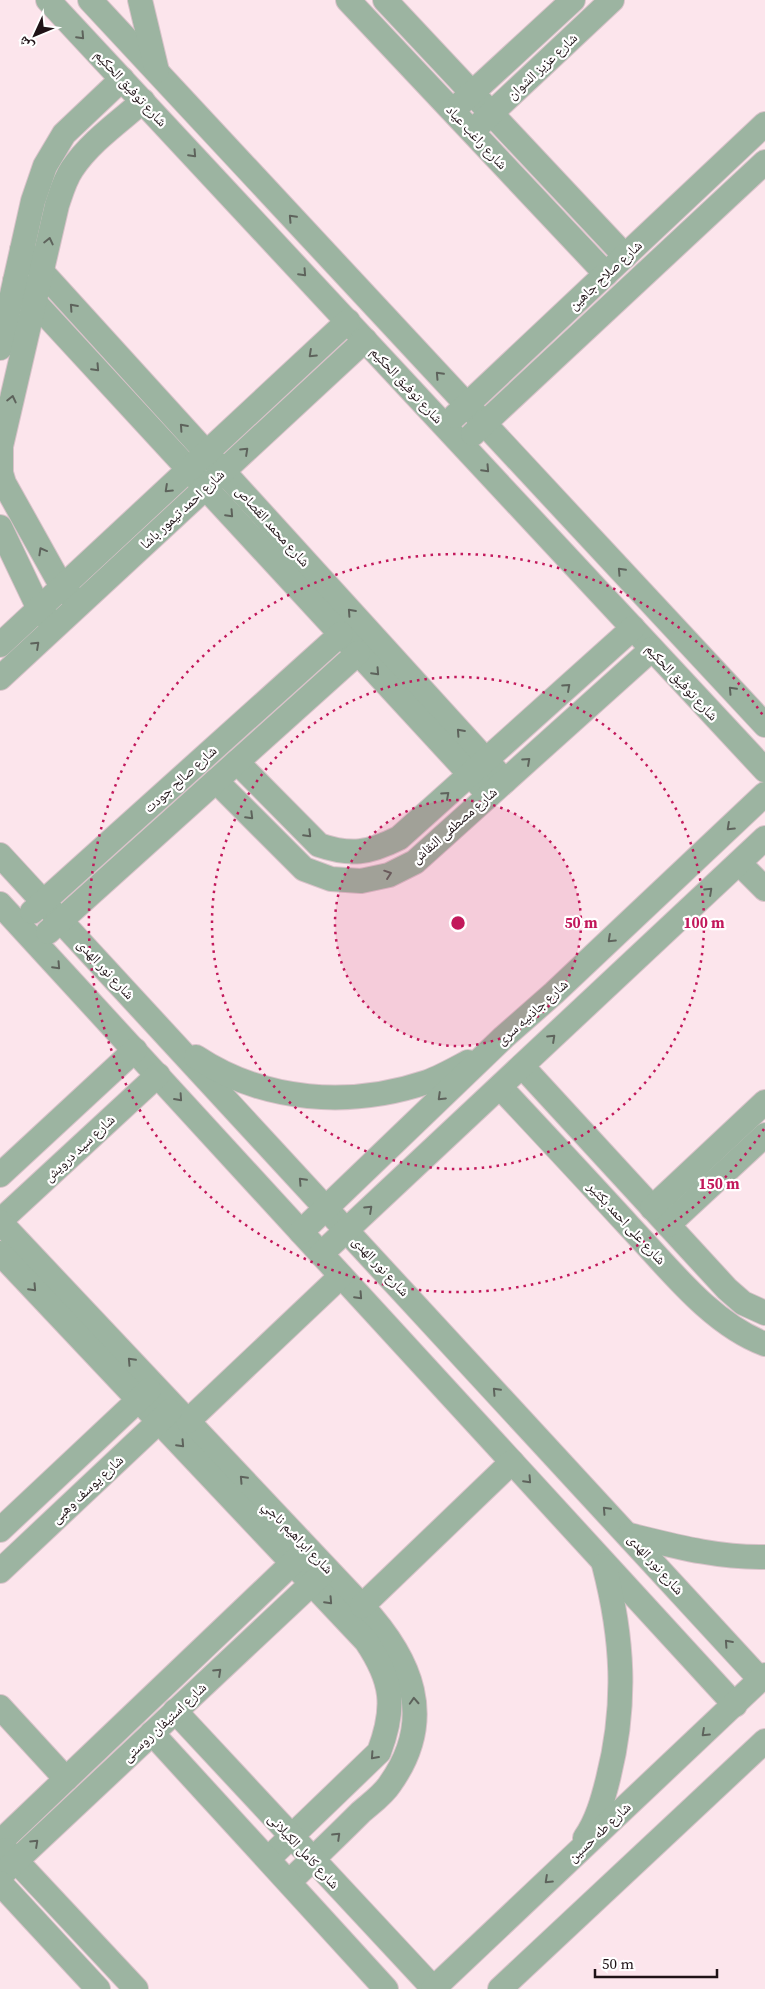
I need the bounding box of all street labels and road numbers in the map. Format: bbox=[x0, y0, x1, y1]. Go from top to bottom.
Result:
street label: شارع عزيز الشوان bbox=[502, 28, 582, 104]
street label: شارع توفيق الحكيم bbox=[90, 45, 172, 131]
street label: شارع راغب عياد bbox=[442, 100, 512, 174]
street label: شارع صلاح جاهين bbox=[564, 236, 646, 314]
street label: شارع توفيق الحكيم bbox=[366, 342, 448, 428]
street label: شارع احمد تيمور باشا bbox=[135, 465, 229, 553]
street label: شارع محمد القصاص bbox=[231, 481, 315, 571]
street label: شارع توفيق الحكيم bbox=[641, 639, 723, 725]
street label: شارع صالح جودت bbox=[139, 741, 221, 817]
street label: شارع مصطفى النقاش bbox=[407, 782, 501, 868]
street label: شارع نور الهدى bbox=[73, 934, 139, 1004]
street label: شارع جاذبيه سرى bbox=[492, 974, 572, 1050]
street label: شارع سيد درويش bbox=[39, 1110, 119, 1186]
street label: شارع على احمد بكثير bbox=[582, 1176, 671, 1269]
street label: شارع نور الهدى bbox=[348, 1231, 414, 1301]
street label: شارع يوسف وهبى bbox=[46, 1450, 128, 1528]
street label: شارع ابراهيم ناجي bbox=[257, 1496, 338, 1579]
street label: شارع نور الهدى bbox=[623, 1529, 689, 1599]
street label: شارع استيفان روستى bbox=[117, 1678, 211, 1766]
street label: شارع طه حسين bbox=[563, 1797, 635, 1867]
street label: شارع كامل الكيلانى bbox=[264, 1809, 344, 1893]

